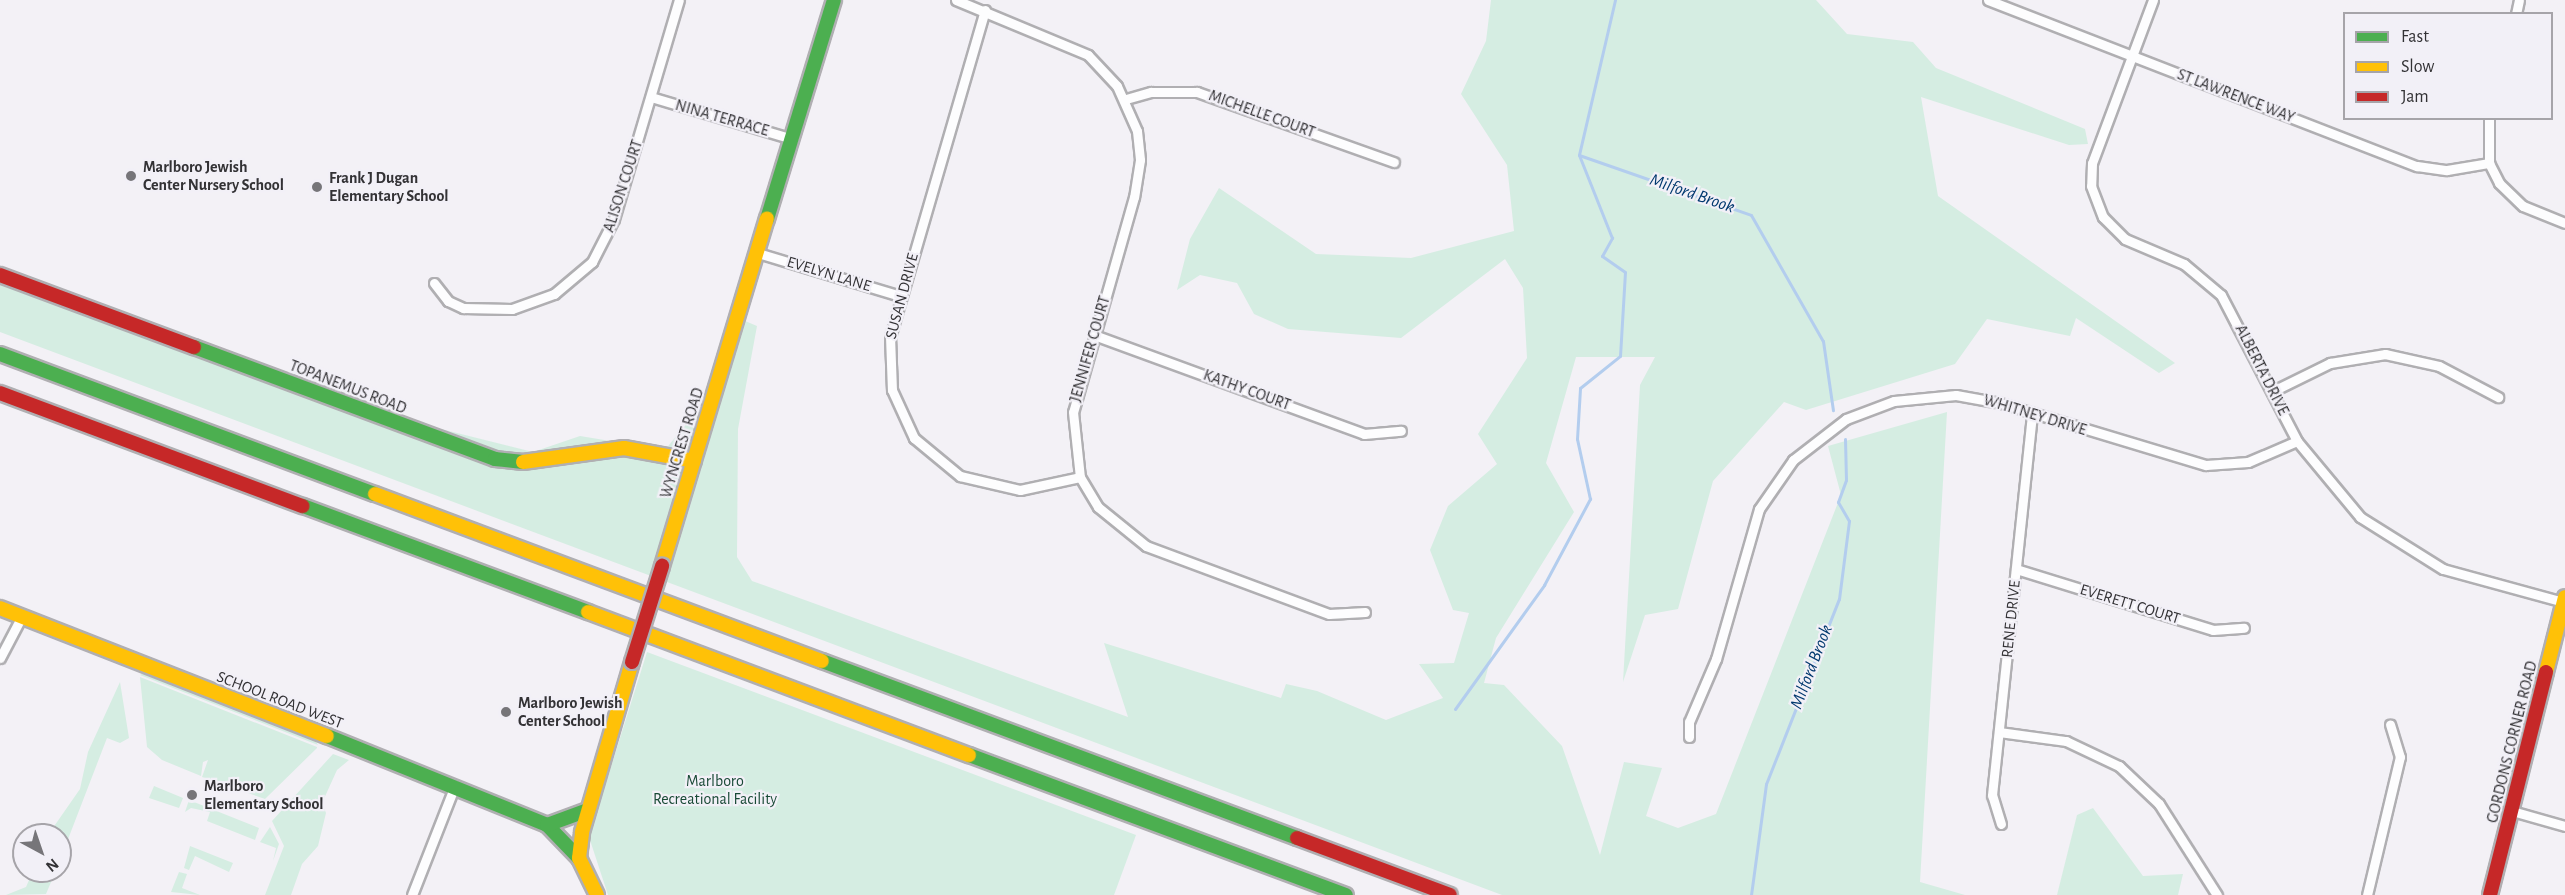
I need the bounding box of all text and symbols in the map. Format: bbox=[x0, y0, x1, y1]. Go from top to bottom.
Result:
legend bbox=[2343, 12, 2553, 120]
text: Fast bbox=[2401, 28, 2429, 46]
text: Slow bbox=[2401, 58, 2434, 76]
street label: ST LAWRENCE WAY bbox=[2174, 65, 2298, 127]
street label: MICHELLE COURT bbox=[1206, 86, 1318, 142]
text: Jam bbox=[2401, 88, 2429, 106]
street label: NINA TERRACE bbox=[673, 95, 771, 141]
street label: ALISON COURT bbox=[599, 137, 647, 235]
place label: Marlboro Jewish Center Nursery School bbox=[143, 157, 284, 195]
place label: Frank J Dugan Elementary School bbox=[329, 168, 449, 206]
marker: Marlboro Jewish Center Nursery School bbox=[124, 169, 138, 183]
water label: Milford Brook bbox=[1647, 169, 1737, 219]
marker: Frank J Dugan Elementary School bbox=[310, 180, 324, 194]
street label: SUSAN DRIVE bbox=[881, 251, 923, 341]
street label: EVELYN LANE bbox=[785, 252, 873, 296]
street label: JENNIFER COURT bbox=[1066, 294, 1114, 404]
street label: ALBERTA DRIVE bbox=[2231, 321, 2293, 419]
street label: TOPANEMUS ROAD bbox=[287, 356, 409, 418]
street label: KATHY COURT bbox=[1201, 365, 1293, 415]
street label: WYNCREST ROAD bbox=[656, 386, 708, 500]
street label: WHITNEY DRIVE bbox=[1981, 390, 2089, 440]
street label: RENE DRIVE bbox=[1997, 579, 2025, 659]
street label: EVERETT COURT bbox=[2077, 580, 2183, 628]
water label: Milford Brook bbox=[1786, 622, 1838, 712]
street label: GORDONS CORNER ROAD bbox=[2483, 659, 2541, 825]
street label: SCHOOL ROAD WEST bbox=[214, 667, 346, 733]
place label: Marlboro Jewish Center School bbox=[518, 693, 622, 731]
marker: Marlboro Jewish Center School bbox=[499, 705, 513, 719]
park label: Marlboro Recreational Facility bbox=[653, 771, 777, 809]
place label: Marlboro Elementary School bbox=[204, 776, 324, 814]
marker: Marlboro Elementary School bbox=[185, 788, 199, 802]
north arrow bbox=[12, 823, 72, 883]
text: N bbox=[43, 856, 62, 875]

